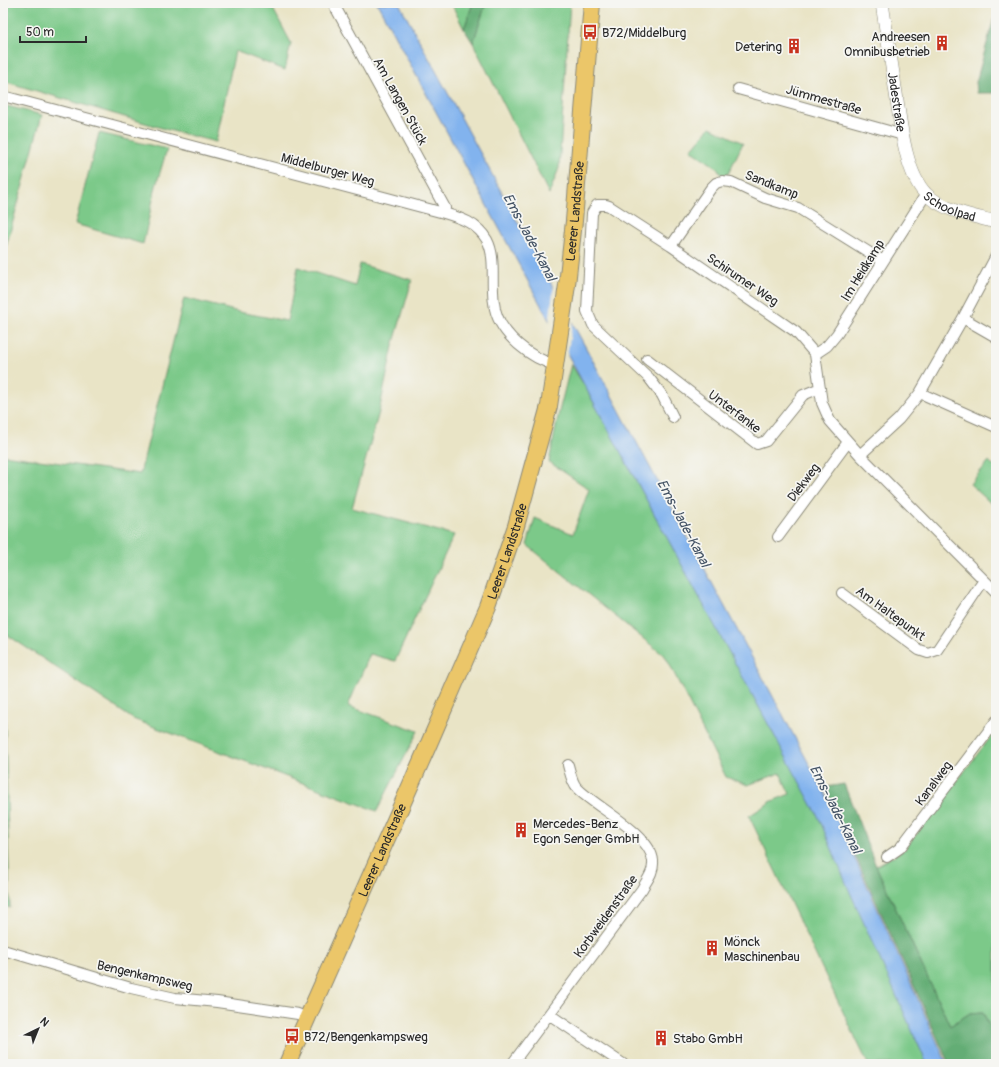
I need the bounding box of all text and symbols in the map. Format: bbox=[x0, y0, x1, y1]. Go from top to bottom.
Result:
scale bar bbox=[20, 18, 86, 44]
bus stop icon: B72/Middelburg bbox=[581, 23, 599, 41]
text: 50 m bbox=[26, 25, 54, 40]
place label: B72/Middelburg bbox=[602, 25, 687, 41]
place label: Andreesen Omnibusbetrieb bbox=[844, 29, 930, 60]
building icon: Andreesen Omnibusbetrieb bbox=[933, 34, 951, 52]
building icon: Detering bbox=[785, 37, 803, 55]
place label: Detering bbox=[735, 39, 782, 55]
street label: Am Langen Stück bbox=[370, 55, 431, 148]
street label: Jadestraße bbox=[884, 71, 909, 134]
street label: Jümmestraße bbox=[784, 82, 864, 119]
street label: Middelburger Weg bbox=[279, 150, 377, 190]
street label: Leerer Landstraße bbox=[563, 160, 588, 262]
street label: Sandkamp bbox=[743, 167, 801, 203]
street label: Schoolpad bbox=[919, 188, 977, 226]
water label: Ems-Jade-Kanal bbox=[499, 190, 561, 286]
street label: Im Heidkamp bbox=[838, 237, 888, 304]
street label: Schirumer Weg bbox=[704, 250, 782, 310]
street label: Unterfanke bbox=[705, 387, 764, 437]
street label: Diekweg bbox=[784, 460, 824, 505]
water label: Ems-Jade-Kanal bbox=[653, 476, 715, 572]
street label: Leerer Landstraße bbox=[484, 501, 531, 602]
street label: Am Haltepunkt bbox=[852, 583, 929, 645]
street label: Kanalweg bbox=[912, 758, 956, 809]
water label: Ems-Jade-Kanal bbox=[806, 762, 866, 858]
street label: Leerer Landstraße bbox=[355, 801, 411, 900]
place label: Mercedes-Benz Egon Senger GmbH bbox=[533, 816, 640, 847]
building icon: Mercedes-Benz Egon Senger GmbH bbox=[512, 821, 530, 839]
street label: Korbweidenstraße bbox=[570, 872, 642, 961]
place label: Mönck Maschinenbau bbox=[724, 934, 800, 965]
building icon: Mönck Maschinenbau bbox=[703, 939, 721, 957]
street label: Bengenkampsweg bbox=[95, 957, 195, 995]
north arrow bbox=[18, 1009, 58, 1049]
text: N bbox=[37, 1015, 52, 1030]
bus stop icon: B72/Bengenkampsweg bbox=[283, 1027, 301, 1045]
place label: B72/Bengenkampsweg bbox=[304, 1029, 428, 1045]
building icon: Stabo GmbH bbox=[652, 1029, 670, 1047]
place label: Stabo GmbH bbox=[673, 1031, 743, 1047]

